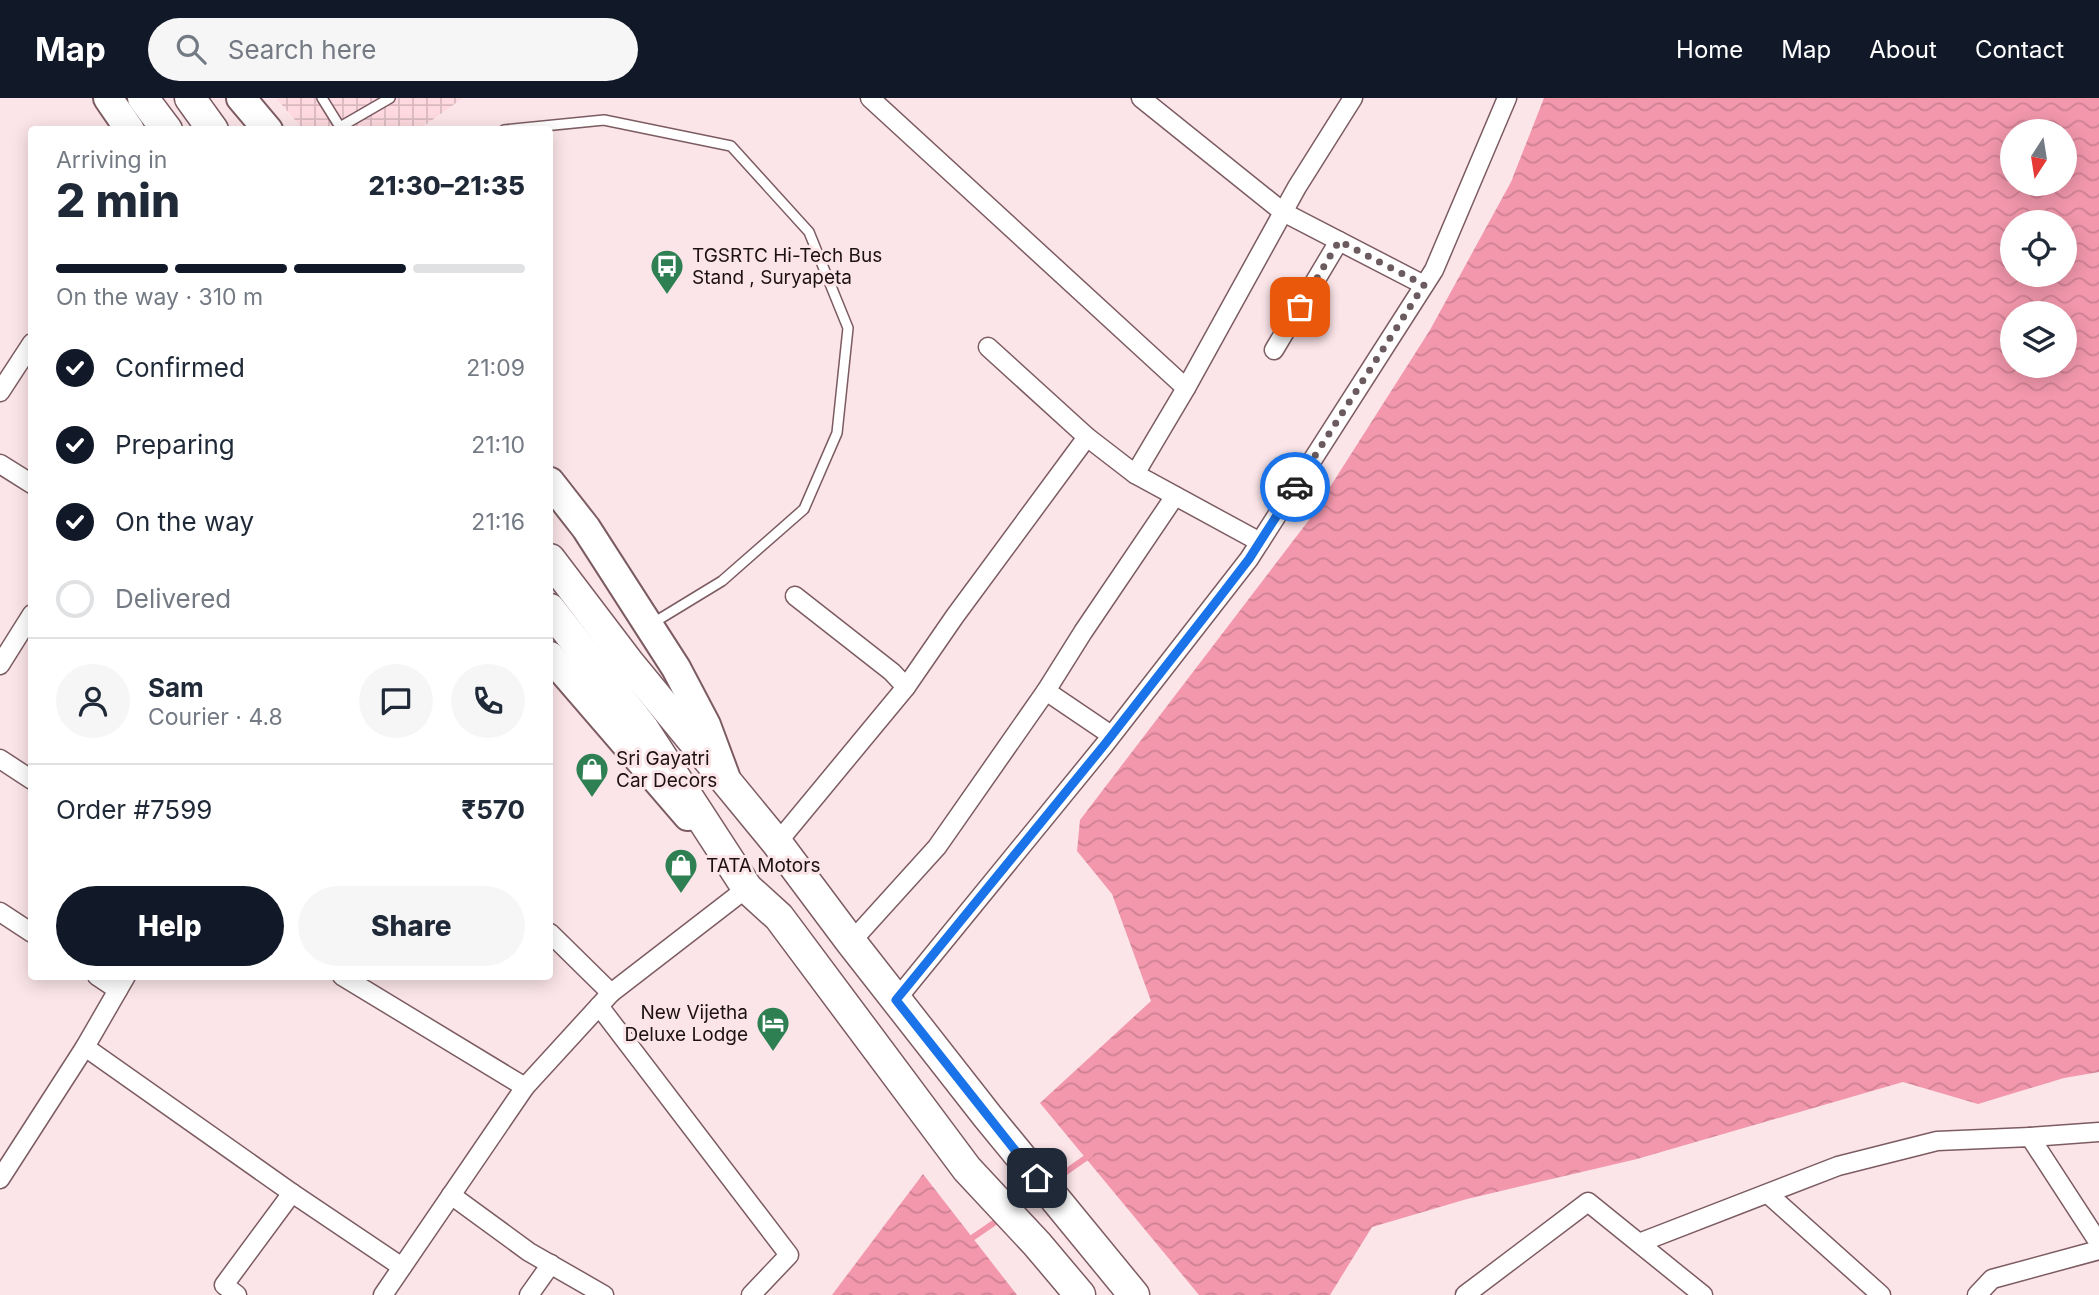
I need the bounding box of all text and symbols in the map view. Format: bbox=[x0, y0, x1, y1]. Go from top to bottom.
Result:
search box bbox=[148, 18, 638, 81]
text: Map bbox=[35, 29, 106, 69]
icon: search bbox=[172, 30, 210, 68]
text: Search here bbox=[228, 34, 376, 65]
text: Home bbox=[1676, 35, 1743, 64]
text: Map bbox=[1781, 35, 1831, 64]
text: About bbox=[1869, 35, 1937, 64]
text: Contact bbox=[1975, 35, 2064, 64]
north arrow bbox=[2000, 119, 2077, 196]
map controls bbox=[2000, 119, 2077, 378]
text: Arriving in bbox=[56, 146, 167, 174]
text: 21:30–21:35 bbox=[368, 170, 525, 201]
text: 2 min bbox=[56, 172, 180, 228]
button: locate bbox=[2000, 210, 2077, 287]
place label: TGSRTC Hi-Tech Bus Stand , Suryapeta bbox=[692, 244, 882, 289]
bus stop icon: TGSRTC Hi-Tech Bus Stand , Suryapeta bbox=[648, 247, 686, 296]
pin bbox=[1270, 277, 1330, 337]
text: On the way · 310 m bbox=[56, 283, 263, 311]
icon: bag bbox=[1281, 288, 1319, 326]
button: layers bbox=[2000, 301, 2077, 378]
icon: check bbox=[56, 349, 94, 387]
text: Confirmed bbox=[115, 352, 245, 383]
text: 21:09 bbox=[466, 354, 525, 382]
icon: check bbox=[56, 426, 94, 464]
text: Preparing bbox=[115, 429, 235, 460]
text: 21:10 bbox=[471, 431, 525, 459]
courier bbox=[1260, 452, 1330, 522]
icon: car bbox=[1276, 468, 1314, 506]
icon: check bbox=[56, 503, 94, 541]
text: On the way bbox=[115, 506, 254, 537]
text: 21:16 bbox=[471, 508, 525, 536]
text: Delivered bbox=[115, 583, 231, 614]
button: person bbox=[56, 664, 130, 738]
button: chat bbox=[359, 664, 433, 738]
button: phone bbox=[451, 664, 525, 738]
text: Sam bbox=[148, 672, 204, 703]
text: Courier · 4.8 bbox=[148, 703, 283, 731]
place label: Sri Gayatri Car Decors bbox=[616, 747, 717, 792]
shop icon: Sri Gayatri Car Decors bbox=[573, 750, 611, 799]
text: Order #7599 bbox=[56, 794, 212, 825]
text: ₹570 bbox=[461, 794, 525, 825]
shop icon: TATA Motors bbox=[662, 846, 700, 895]
place label: TATA Motors bbox=[706, 854, 820, 877]
button: Help bbox=[56, 886, 284, 966]
button: Share bbox=[298, 886, 525, 966]
place label: New Vijetha Deluxe Lodge bbox=[625, 1001, 748, 1046]
hotel icon: New Vijetha Deluxe Lodge bbox=[754, 1004, 792, 1053]
pin bbox=[1007, 1148, 1067, 1208]
icon: home bbox=[1018, 1159, 1056, 1197]

